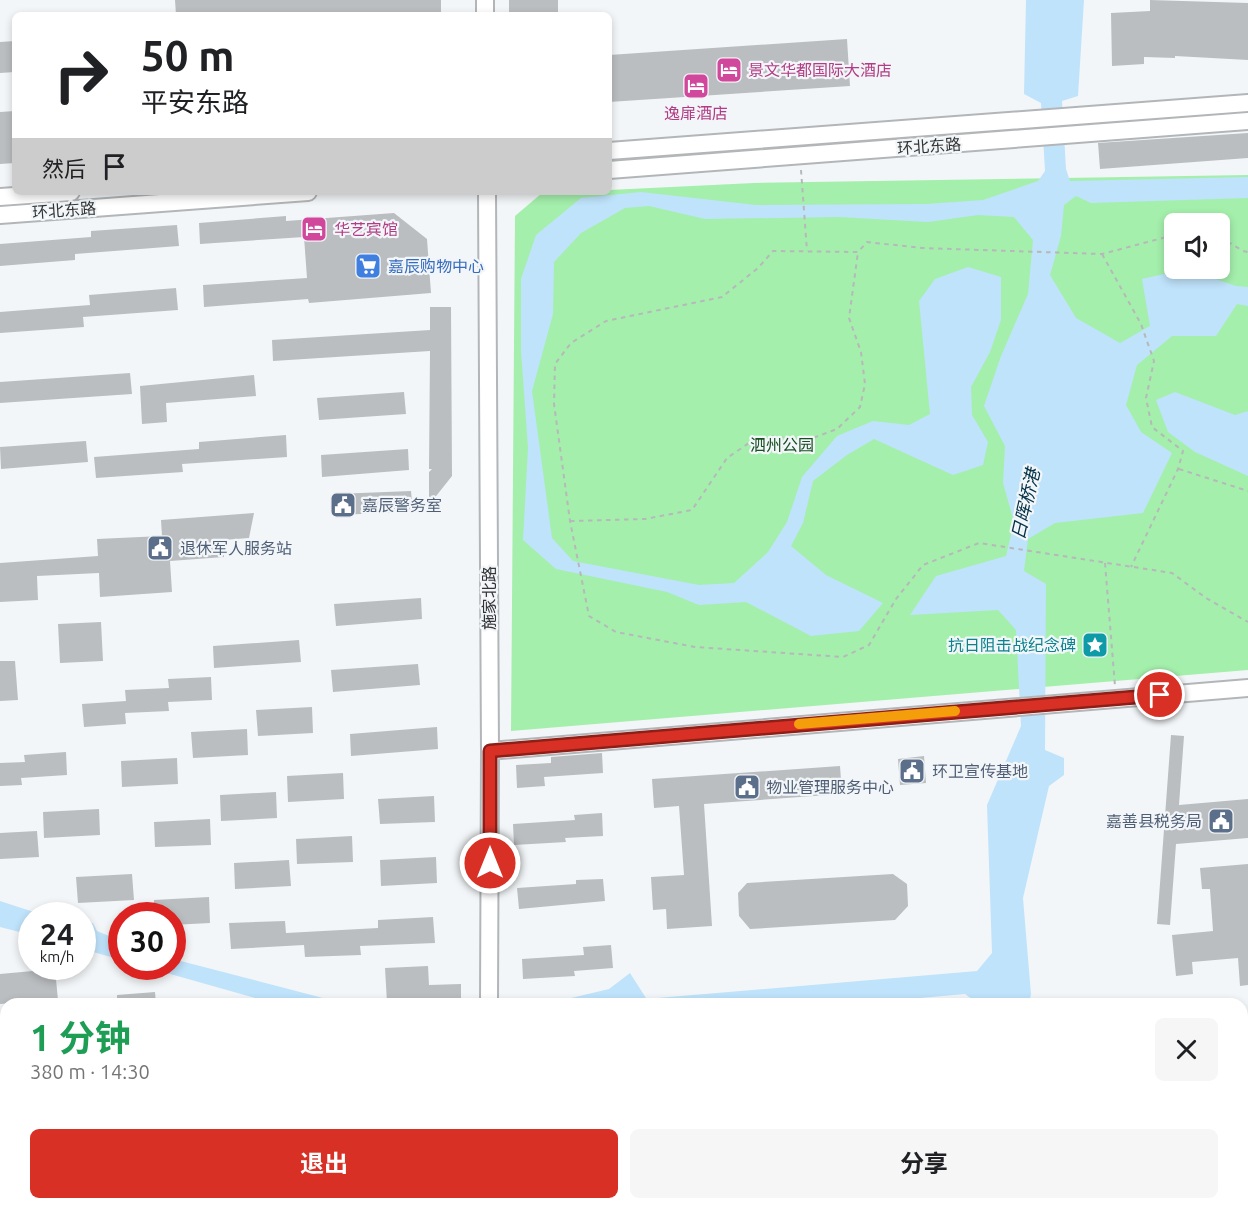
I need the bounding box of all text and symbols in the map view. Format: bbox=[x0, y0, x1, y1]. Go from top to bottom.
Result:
text: 50 m bbox=[141, 32, 235, 79]
icon: right bbox=[42, 36, 120, 114]
hotel icon: 景文华都国际大酒店 bbox=[714, 55, 744, 85]
place label: 景文华都国际大酒店 bbox=[748, 61, 892, 79]
hotel icon: 逸扉酒店 bbox=[681, 71, 711, 101]
text: 平安东路 bbox=[141, 87, 249, 117]
place label: 逸扉酒店 bbox=[664, 104, 728, 122]
street label: 环北东路 bbox=[896, 135, 962, 157]
icon: arrive bbox=[98, 150, 131, 183]
text: 然后 bbox=[42, 156, 86, 181]
street label: 环北东路 bbox=[31, 199, 97, 221]
map controls bbox=[1164, 213, 1230, 279]
button: sound bbox=[1164, 213, 1230, 279]
hotel icon: 华艺宾馆 bbox=[299, 214, 329, 244]
place label: 华艺宾馆 bbox=[334, 220, 398, 238]
supermarket icon: 嘉辰购物中心 bbox=[353, 251, 383, 281]
place label: 嘉辰购物中心 bbox=[388, 257, 484, 275]
park label: 泗州公园 bbox=[750, 436, 814, 454]
water label: 日晖桥港 bbox=[1007, 464, 1044, 541]
public building icon: 嘉辰警务室 bbox=[328, 490, 358, 520]
place label: 嘉辰警务室 bbox=[362, 496, 442, 514]
public building icon: 退休军人服务站 bbox=[145, 533, 175, 563]
place label: 退休军人服务站 bbox=[180, 539, 292, 557]
street label: 施家北路 bbox=[480, 566, 498, 630]
place icon: 抗日阻击战纪念碑 bbox=[1080, 630, 1110, 660]
place label: 抗日阻击战纪念碑 bbox=[948, 636, 1076, 654]
pin bbox=[1134, 669, 1185, 720]
icon: arrive bbox=[1143, 678, 1176, 711]
public building icon: 环卫宣传基地 bbox=[897, 756, 927, 786]
place label: 环卫宣传基地 bbox=[932, 762, 1028, 780]
public building icon: 物业管理服务中心 bbox=[732, 772, 762, 802]
place label: 物业管理服务中心 bbox=[766, 778, 894, 796]
public building icon: 嘉善县税务局 bbox=[1206, 806, 1236, 836]
place label: 嘉善县税务局 bbox=[1106, 812, 1202, 830]
position arrow bbox=[458, 831, 522, 895]
speed limit sign: 30 bbox=[108, 902, 186, 980]
text: 24 bbox=[40, 917, 74, 951]
text: km/h bbox=[40, 948, 74, 965]
text: 1 分钟 bbox=[30, 1017, 131, 1058]
button: close bbox=[1155, 1018, 1218, 1081]
text: 380 m · 14:30 bbox=[30, 1060, 150, 1083]
button: 退出 bbox=[30, 1129, 618, 1198]
button: 分享 bbox=[630, 1129, 1218, 1198]

